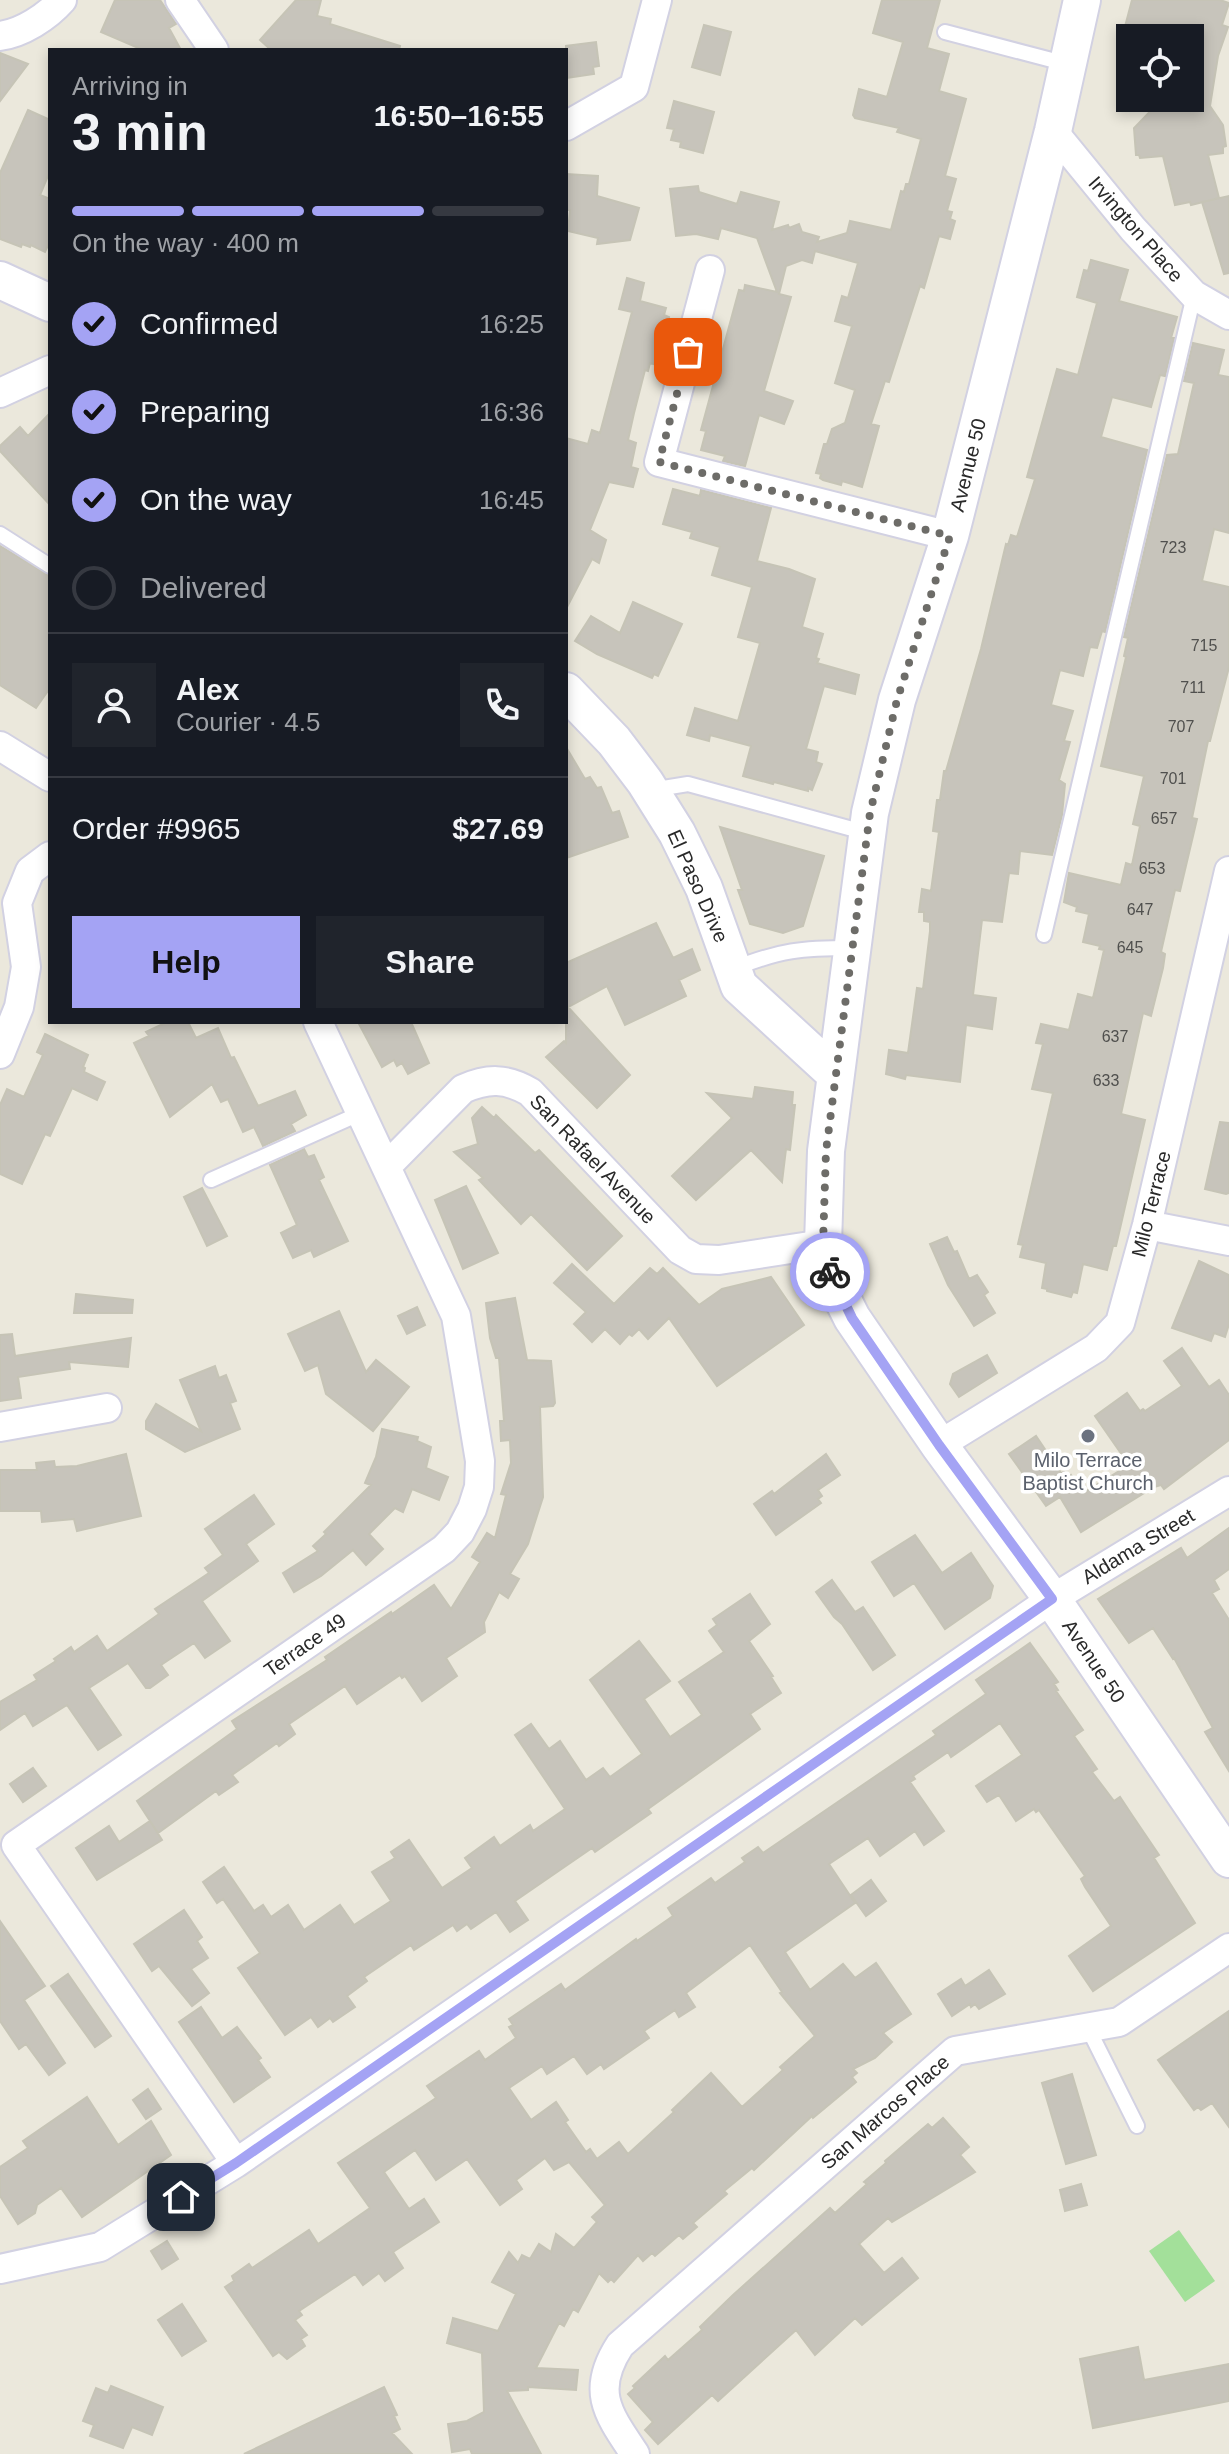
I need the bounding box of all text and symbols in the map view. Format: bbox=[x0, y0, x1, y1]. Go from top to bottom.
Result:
map controls bbox=[1116, 24, 1204, 112]
button: locate bbox=[1116, 24, 1204, 112]
text: Arriving in bbox=[72, 71, 188, 101]
text: 16:50–16:55 bbox=[374, 99, 544, 132]
text: 3 min bbox=[72, 103, 208, 161]
street label: Irvington Place bbox=[1084, 172, 1188, 286]
text: On the way · 400 m bbox=[72, 228, 299, 258]
icon: check bbox=[72, 302, 116, 346]
text: Confirmed bbox=[140, 307, 278, 340]
text: 16:25 bbox=[479, 309, 544, 339]
pin bbox=[654, 318, 722, 386]
icon: bag bbox=[666, 330, 710, 374]
icon: check bbox=[72, 390, 116, 434]
text: Preparing bbox=[140, 395, 270, 428]
text: 16:36 bbox=[479, 397, 544, 427]
street label: Avenue 50 bbox=[946, 416, 990, 514]
icon: check bbox=[72, 478, 116, 522]
text: On the way bbox=[140, 483, 292, 516]
text: 16:45 bbox=[479, 485, 544, 515]
house number: 723 bbox=[1160, 539, 1186, 556]
text: Delivered bbox=[140, 571, 267, 604]
house number: 715 bbox=[1191, 637, 1217, 654]
button: person bbox=[72, 663, 156, 747]
button: phone bbox=[460, 663, 544, 747]
text: Alex bbox=[176, 673, 239, 706]
house number: 711 bbox=[1180, 679, 1206, 696]
text: Courier · 4.5 bbox=[176, 707, 321, 737]
house number: 707 bbox=[1168, 718, 1194, 735]
house number: 701 bbox=[1160, 770, 1186, 787]
house number: 657 bbox=[1151, 810, 1177, 827]
text: Order #9965 bbox=[72, 812, 240, 845]
text: $27.69 bbox=[452, 812, 544, 845]
street label: El Paso Drive bbox=[663, 826, 733, 946]
house number: 653 bbox=[1139, 860, 1165, 877]
house number: 647 bbox=[1127, 901, 1153, 918]
button: Help bbox=[72, 916, 300, 1008]
button: Share bbox=[316, 916, 544, 1008]
house number: 645 bbox=[1117, 939, 1143, 956]
house number: 637 bbox=[1102, 1028, 1128, 1045]
house number: 633 bbox=[1093, 1072, 1119, 1089]
street label: San Rafael Avenue bbox=[526, 1090, 660, 1228]
street label: Milo Terrace bbox=[1127, 1149, 1175, 1259]
courier bbox=[790, 1232, 870, 1312]
icon: bike bbox=[808, 1250, 852, 1294]
marker: Milo Terrace Baptist Church bbox=[1079, 1427, 1097, 1445]
place label: Milo Terrace Baptist Church bbox=[1022, 1449, 1154, 1494]
street label: Aldama Street bbox=[1078, 1504, 1198, 1588]
street label: Terrace 49 bbox=[260, 1609, 350, 1681]
street label: Avenue 50 bbox=[1058, 1615, 1130, 1707]
street label: San Marcos Place bbox=[817, 2050, 953, 2174]
pin bbox=[147, 2163, 215, 2231]
icon: home bbox=[159, 2175, 203, 2219]

